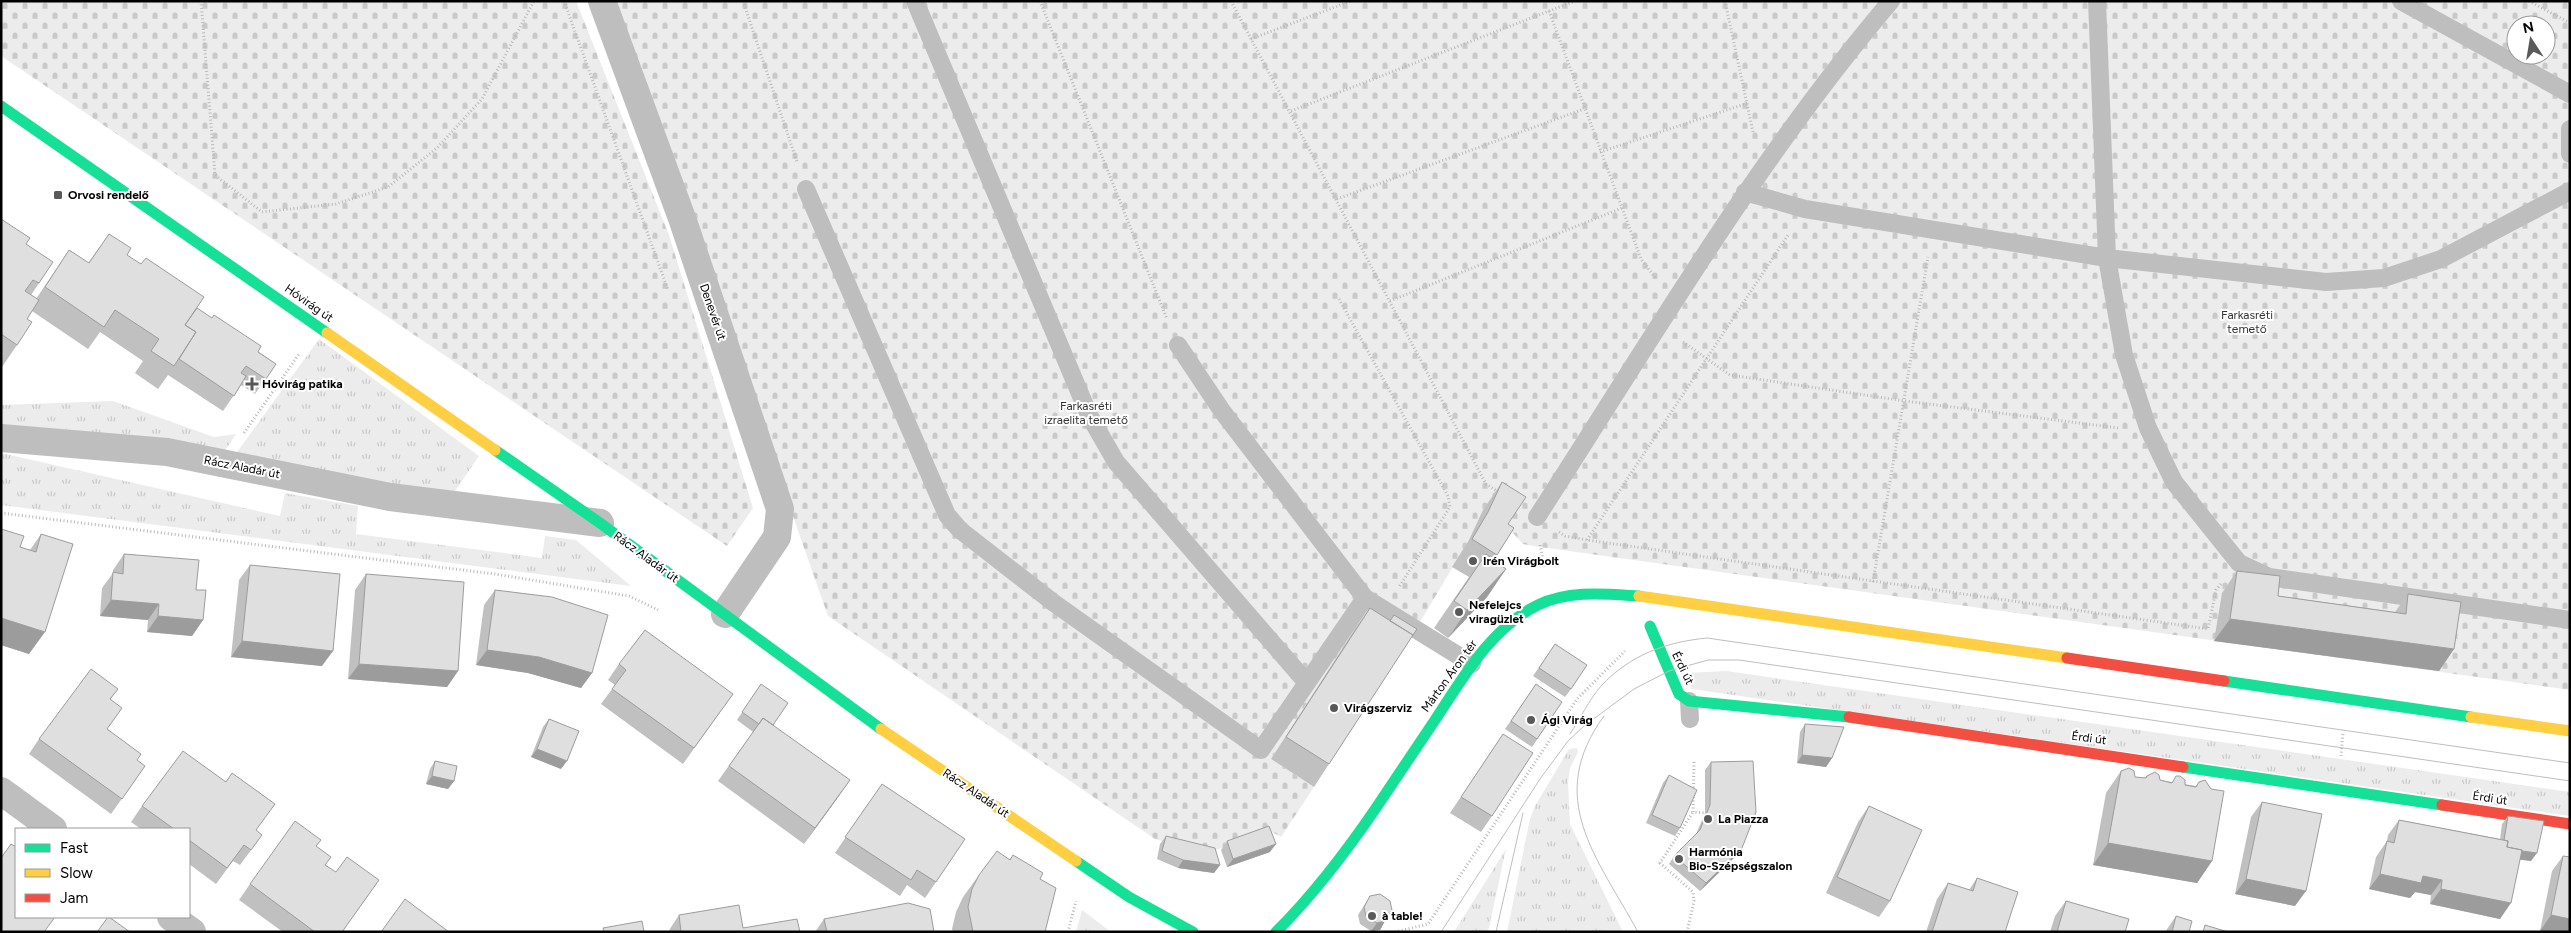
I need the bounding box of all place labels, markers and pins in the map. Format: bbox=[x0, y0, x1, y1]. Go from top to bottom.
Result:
place label: Orvosi rendelő bbox=[68, 188, 149, 202]
marker: Orvosi rendelő bbox=[52, 189, 64, 201]
place label: Hóvirág patika bbox=[262, 377, 343, 391]
marker: Hóvirág patika bbox=[246, 378, 258, 390]
place label: Irén Virágbolt bbox=[1483, 554, 1559, 568]
marker: Irén Virágbolt bbox=[1467, 555, 1479, 567]
place label: Nefelejcs viragüzlet bbox=[1469, 598, 1524, 626]
marker: Nefelejcs viragüzlet bbox=[1453, 606, 1465, 618]
place label: Virágszerviz bbox=[1344, 701, 1412, 715]
marker: Virágszerviz bbox=[1328, 702, 1340, 714]
place label: Ági Virág bbox=[1541, 713, 1593, 727]
marker: Ági Virág bbox=[1525, 714, 1537, 726]
place label: La Piazza bbox=[1718, 812, 1768, 826]
marker: La Piazza bbox=[1702, 813, 1714, 825]
place label: Harmónia Bio-Szépségszalon bbox=[1689, 845, 1792, 873]
marker: Harmónia Bio-Szépségszalon bbox=[1673, 853, 1685, 865]
place label: à table! bbox=[1382, 909, 1423, 923]
marker: à table! bbox=[1366, 910, 1378, 922]

